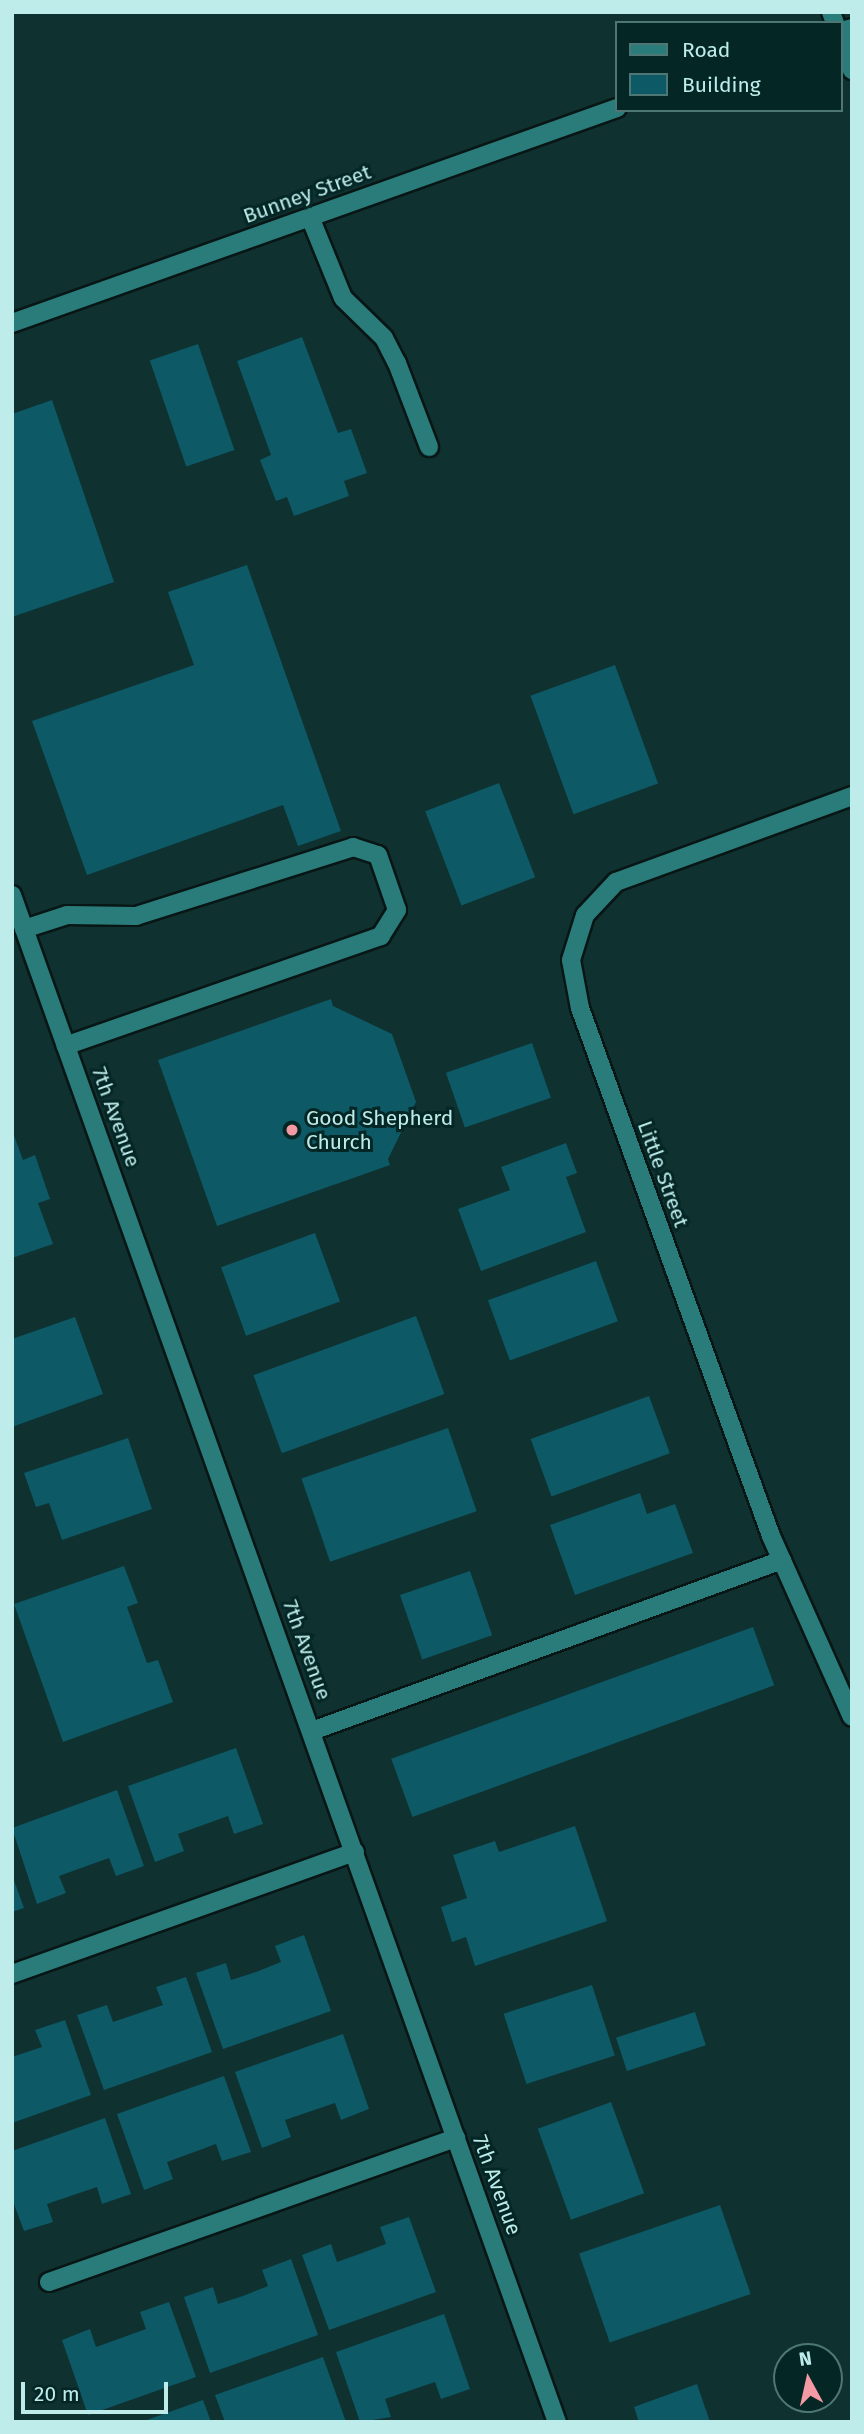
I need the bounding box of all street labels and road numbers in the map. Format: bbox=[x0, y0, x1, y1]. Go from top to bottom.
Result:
street label: Bunney Street bbox=[240, 159, 374, 229]
street label: 7th Avenue bbox=[86, 1064, 146, 1170]
street label: Little Street bbox=[632, 1117, 694, 1231]
street label: 7th Avenue bbox=[277, 1597, 337, 1703]
street label: 7th Avenue bbox=[467, 2132, 527, 2238]

